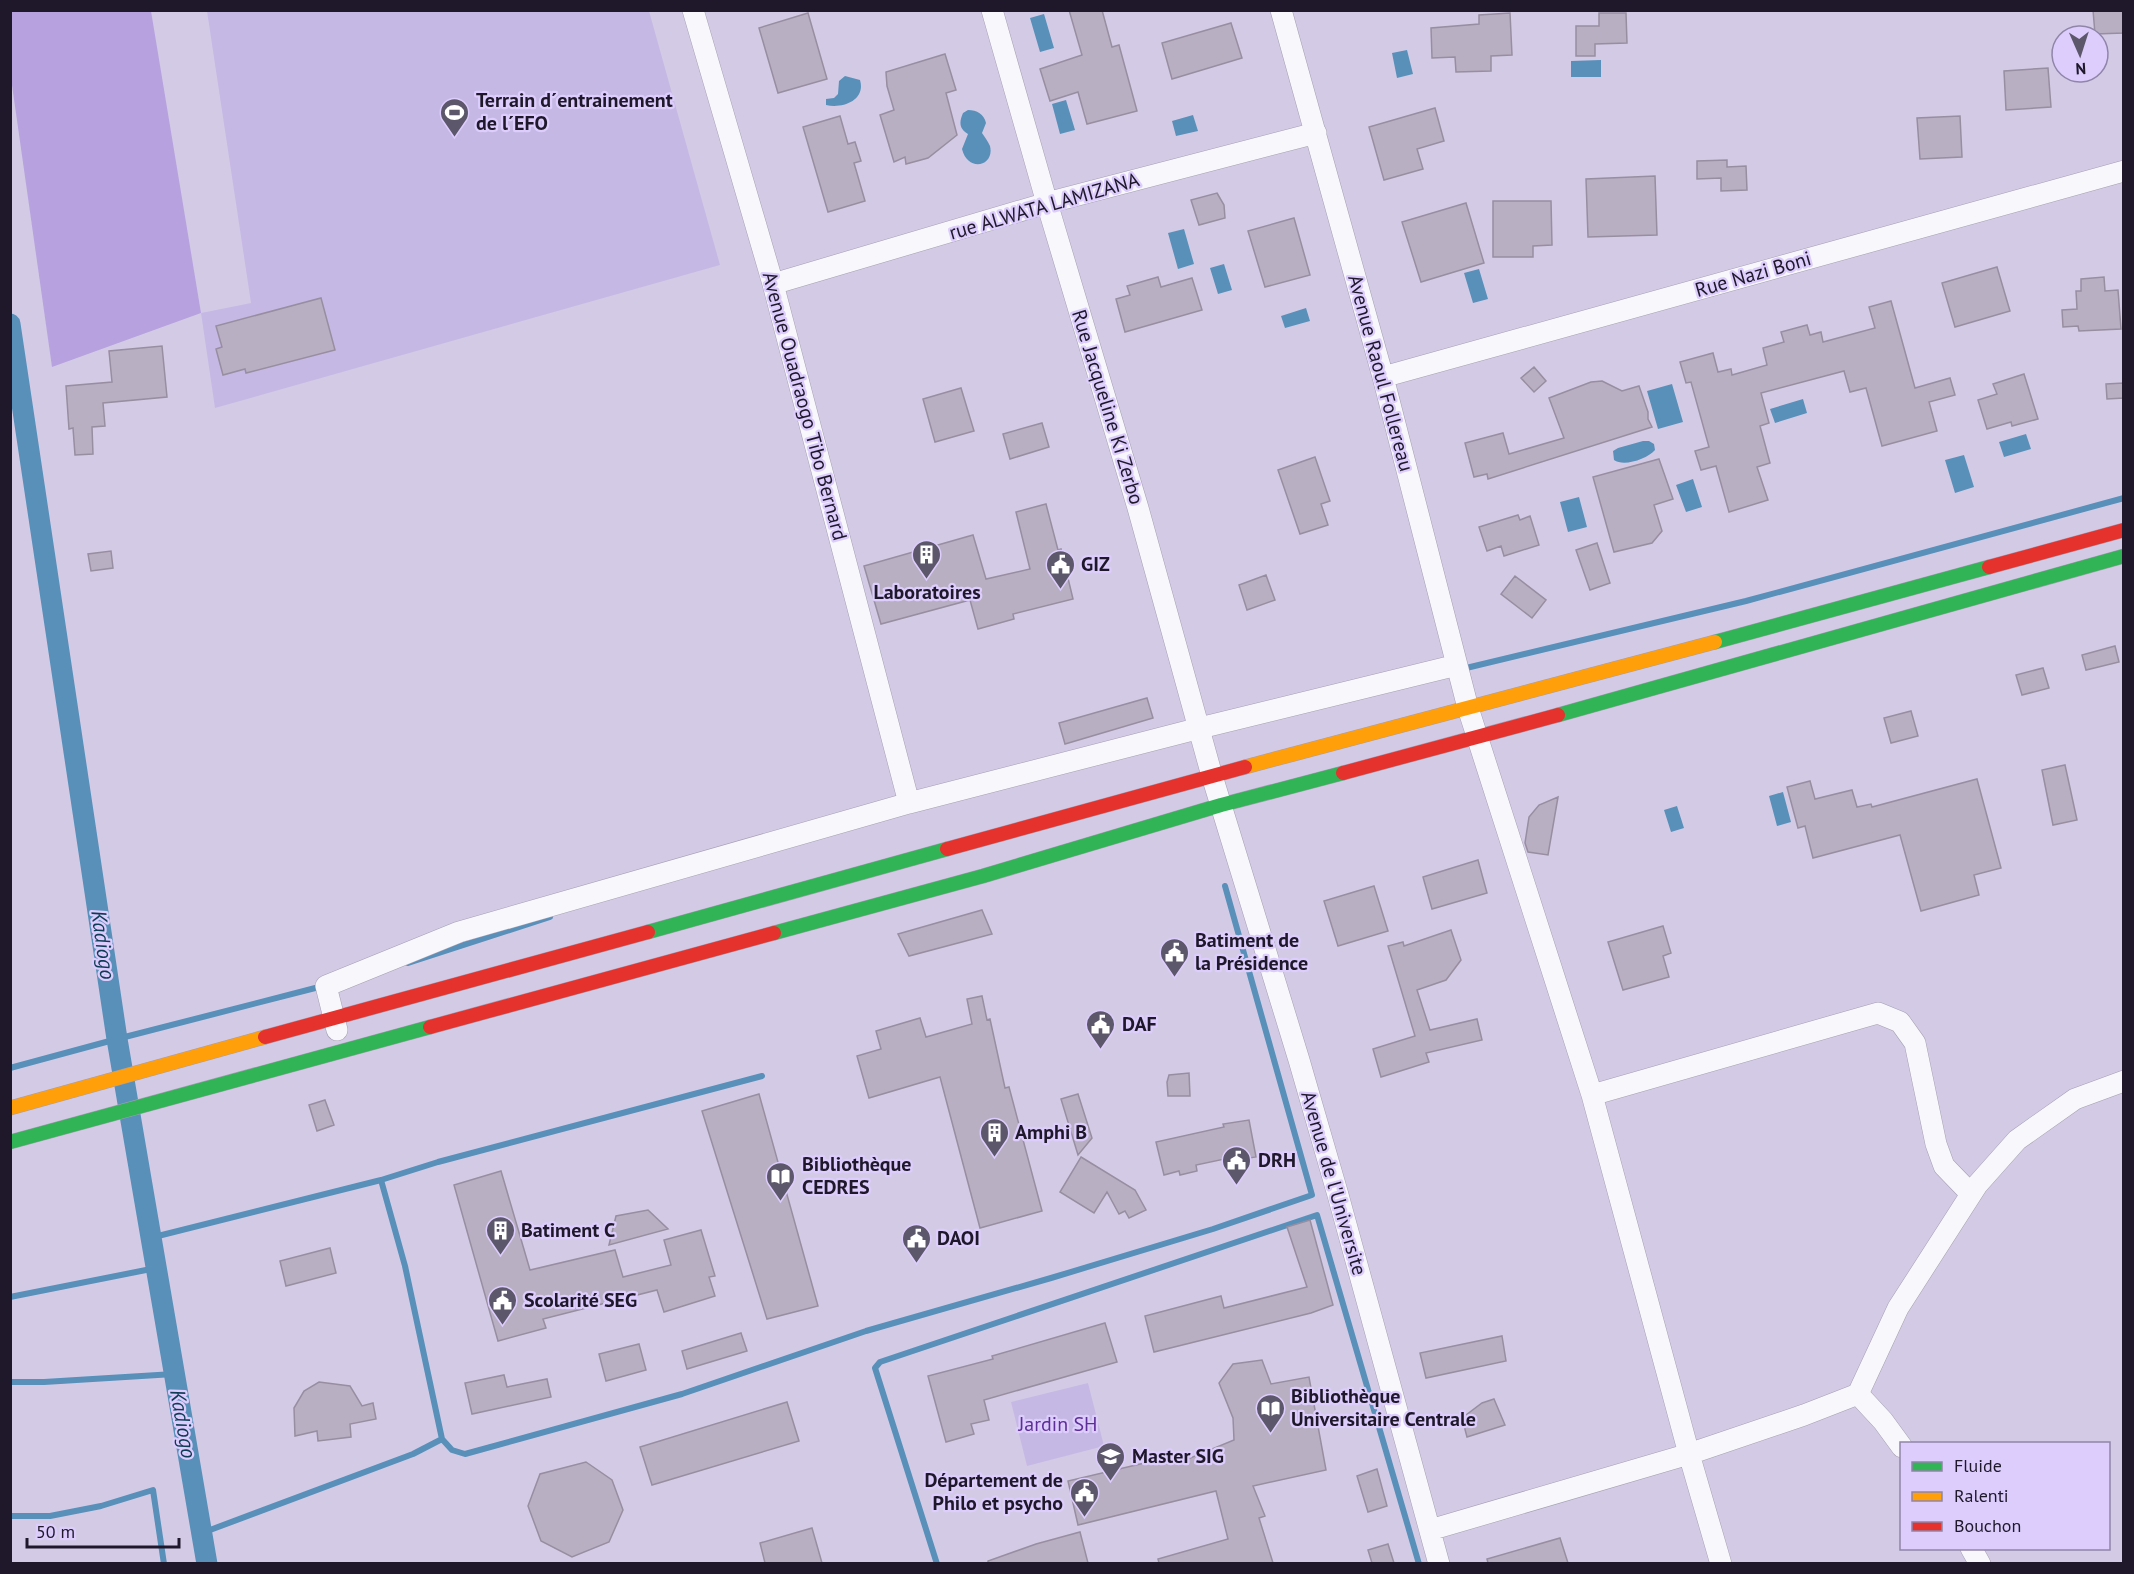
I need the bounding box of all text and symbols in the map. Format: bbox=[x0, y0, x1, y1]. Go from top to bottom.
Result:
north arrow bbox=[2050, 24, 2110, 84]
text: N bbox=[2075, 59, 2087, 79]
place label: Terrain d´entrainement de l´EFO bbox=[476, 87, 673, 136]
sports icon: Terrain d´entrainement de l´EFO bbox=[439, 96, 471, 138]
street label: rue ALWATA LAMIZANA bbox=[946, 166, 1142, 246]
street label: Rue Nazi Boni bbox=[1692, 245, 1814, 303]
street label: Avenue Ouadraogo Tibo Bernard bbox=[757, 269, 853, 543]
street label: Avenue Raoul Follereau bbox=[1342, 272, 1420, 474]
street label: Rue Jacqueline Ki Zerbo bbox=[1066, 306, 1150, 508]
building icon: Laboratoires bbox=[911, 538, 943, 580]
public building icon: GIZ bbox=[1044, 548, 1076, 590]
place label: GIZ bbox=[1081, 551, 1110, 577]
place label: Laboratoires bbox=[873, 579, 981, 605]
water label: Kadiogo bbox=[85, 909, 122, 981]
place label: Batiment de la Présidence bbox=[1195, 927, 1308, 976]
public building icon: Batiment de la Présidence bbox=[1158, 936, 1190, 978]
public building icon: DAF bbox=[1085, 1008, 1117, 1050]
place label: DAF bbox=[1122, 1011, 1157, 1037]
street label: Avenue de l'Universite bbox=[1295, 1088, 1373, 1278]
building icon: Amphi B bbox=[978, 1116, 1010, 1158]
place label: Amphi B bbox=[1015, 1119, 1087, 1145]
public building icon: DRH bbox=[1221, 1144, 1253, 1186]
place label: DRH bbox=[1258, 1147, 1296, 1173]
place label: Bibliothèque CEDRES bbox=[802, 1151, 912, 1200]
library icon: Bibliothèque CEDRES bbox=[765, 1160, 797, 1202]
building icon: Batiment C bbox=[484, 1214, 516, 1256]
place label: Batiment C bbox=[521, 1217, 615, 1243]
public building icon: DAOI bbox=[900, 1222, 932, 1264]
place label: DAOI bbox=[937, 1225, 980, 1251]
public building icon: Scolarité SEG bbox=[487, 1284, 519, 1326]
place label: Scolarité SEG bbox=[524, 1287, 637, 1313]
place label: Bibliothèque Universitaire Centrale bbox=[1291, 1383, 1476, 1432]
water label: Kadiogo bbox=[164, 1387, 203, 1460]
library icon: Bibliothèque Universitaire Centrale bbox=[1254, 1392, 1286, 1434]
park label: Jardin SH bbox=[1018, 1411, 1098, 1437]
school or university icon: Master SIG bbox=[1095, 1440, 1127, 1482]
legend bbox=[1900, 1442, 2110, 1550]
place label: Master SIG bbox=[1132, 1443, 1224, 1469]
text: Fluide bbox=[1954, 1454, 2002, 1477]
place label: Département de Philo et psycho bbox=[924, 1467, 1063, 1516]
public building icon: Département de Philo et psycho bbox=[1068, 1476, 1100, 1518]
text: Ralenti bbox=[1954, 1484, 2009, 1507]
scale bar bbox=[27, 1511, 178, 1549]
text: Bouchon bbox=[1954, 1514, 2021, 1537]
text: 50 m bbox=[36, 1520, 75, 1543]

